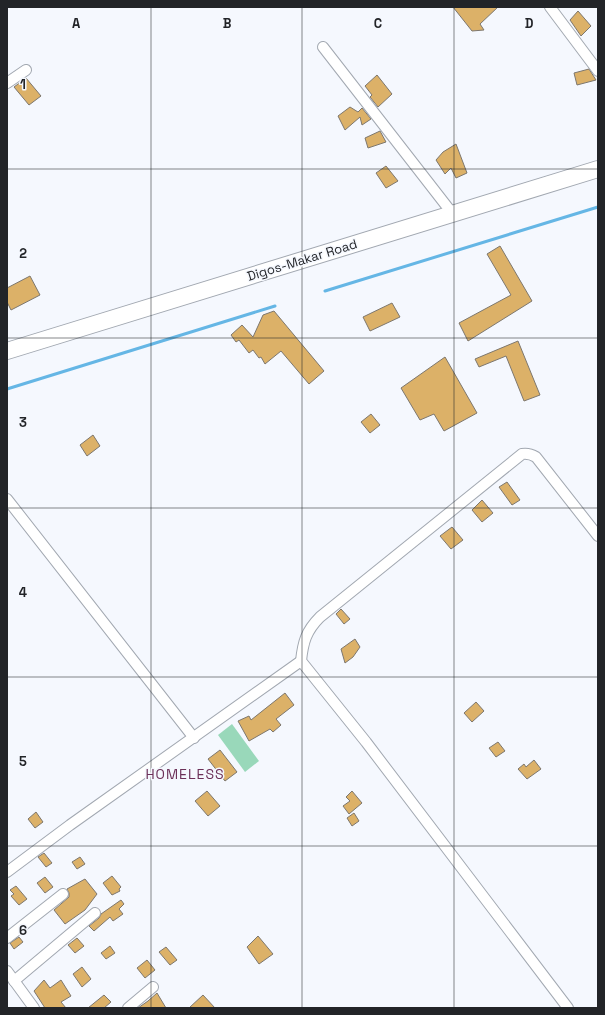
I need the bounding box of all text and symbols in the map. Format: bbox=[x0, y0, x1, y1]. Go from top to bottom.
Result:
text: A bbox=[72, 15, 81, 32]
text: B bbox=[223, 15, 232, 32]
text: C bbox=[374, 15, 382, 32]
text: D bbox=[525, 15, 534, 32]
text: 1 bbox=[20, 76, 26, 93]
street label: Digos-Makar Road bbox=[245, 235, 359, 285]
text: 2 bbox=[19, 245, 27, 262]
text: 3 bbox=[19, 414, 27, 431]
text: 4 bbox=[19, 584, 27, 601]
text: 5 bbox=[19, 753, 27, 770]
district label: HOMELESS bbox=[145, 765, 225, 783]
text: 6 bbox=[19, 922, 27, 939]

